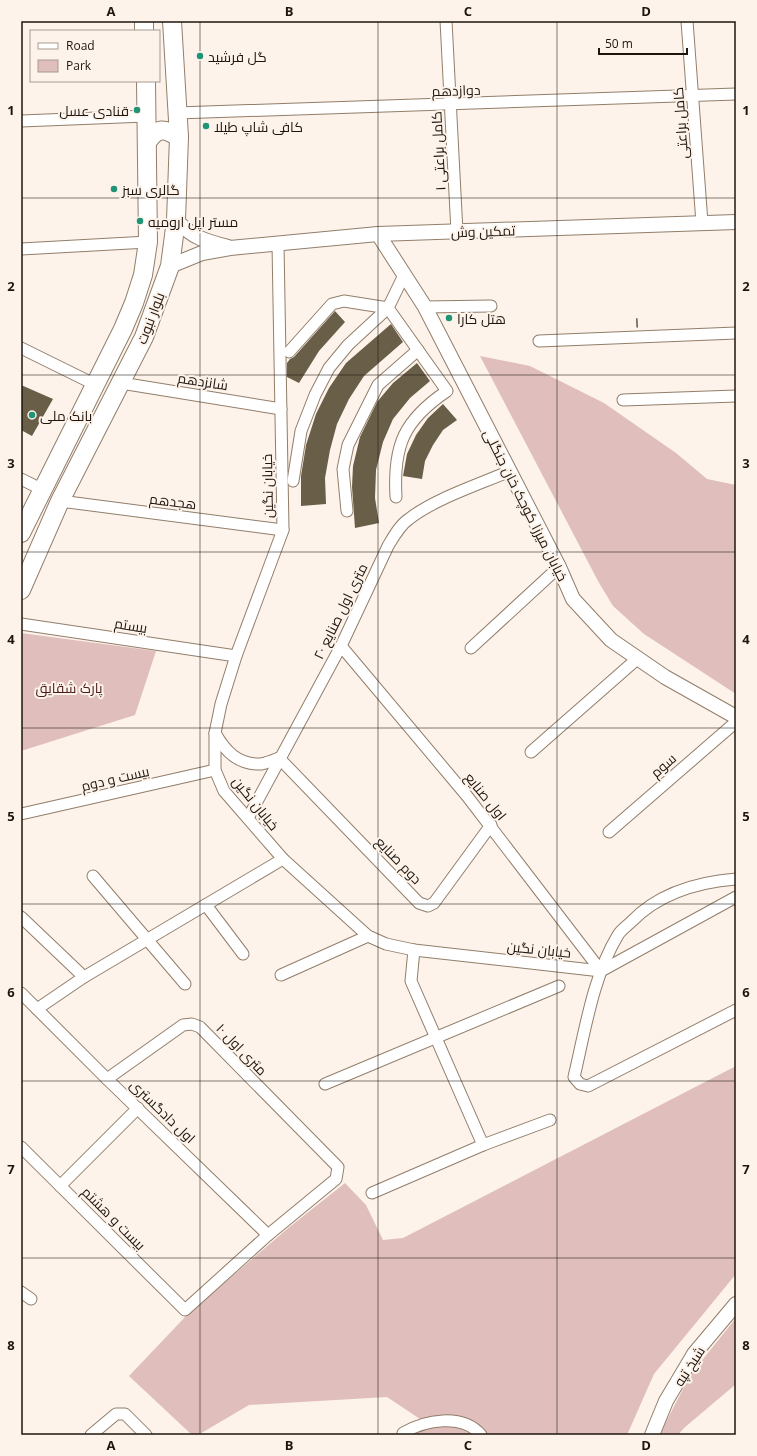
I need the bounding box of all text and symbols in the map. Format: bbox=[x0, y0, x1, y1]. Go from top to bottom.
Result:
text: A bbox=[107, 2, 116, 20]
text: B bbox=[285, 2, 294, 20]
text: C bbox=[464, 2, 472, 20]
text: D bbox=[641, 2, 651, 20]
legend bbox=[30, 30, 160, 82]
scale bar bbox=[599, 30, 687, 56]
text: 50 m bbox=[605, 35, 633, 52]
text: Road bbox=[66, 37, 95, 54]
place label: گل فرشید bbox=[208, 47, 267, 66]
marker: گل فرشید bbox=[195, 51, 205, 61]
text: Park bbox=[66, 57, 92, 74]
street label: دوازدهم bbox=[431, 80, 481, 101]
street label: کامل براعتی bbox=[668, 87, 692, 159]
text: 1 bbox=[7, 101, 15, 119]
place label: قنادی عسل bbox=[59, 101, 129, 120]
text: 1 bbox=[742, 101, 750, 119]
marker: قنادی عسل bbox=[132, 105, 142, 115]
street label: کامل براعتی ۱ bbox=[426, 111, 450, 191]
place label: کافی شاپ طیلا bbox=[214, 117, 303, 137]
marker: کافی شاپ طیلا bbox=[201, 121, 211, 131]
place label: گالری سبز bbox=[121, 180, 180, 199]
marker: گالری سبز bbox=[109, 184, 119, 194]
place label: مستر اپل ارومیه bbox=[148, 212, 238, 232]
marker: مستر اپل ارومیه bbox=[135, 216, 145, 226]
street label: تمکین وش bbox=[450, 220, 516, 242]
text: 2 bbox=[7, 277, 15, 295]
text: 2 bbox=[742, 277, 750, 295]
street label: بلوار نبوت bbox=[131, 289, 169, 347]
place label: هتل کارا bbox=[457, 309, 506, 328]
street label: ۱ bbox=[635, 312, 639, 332]
marker: هتل کارا bbox=[444, 313, 454, 323]
street label: شانزدهم bbox=[176, 368, 230, 395]
place label: بانک ملی bbox=[40, 406, 92, 425]
marker: بانک ملی bbox=[27, 410, 37, 420]
street label: خیابان میرزا کوچک خان جنگلی bbox=[478, 426, 573, 585]
text: 3 bbox=[7, 454, 15, 472]
street label: خیابان نگین bbox=[257, 454, 277, 518]
text: 3 bbox=[742, 454, 750, 472]
street label: هجدهم bbox=[148, 489, 198, 514]
street label: ۲۰ متری اول صنایع bbox=[309, 560, 371, 662]
street label: بیستم bbox=[113, 613, 149, 638]
text: 4 bbox=[7, 630, 15, 648]
text: 4 bbox=[742, 630, 750, 648]
park label: پارک شقایق bbox=[35, 678, 103, 698]
street label: سوم bbox=[646, 749, 681, 782]
street label: بیست و دوم bbox=[79, 761, 151, 796]
street label: اول صنایع bbox=[461, 768, 511, 824]
street label: خیابان نگین bbox=[228, 772, 284, 834]
text: 5 bbox=[7, 807, 15, 825]
text: 5 bbox=[742, 807, 750, 825]
street label: دوم صنایع bbox=[371, 832, 426, 889]
street label: خیابان نگین bbox=[506, 936, 572, 962]
text: 6 bbox=[7, 983, 15, 1001]
text: 6 bbox=[742, 983, 750, 1001]
street label: ۱۰ متری اول bbox=[212, 1019, 272, 1079]
street label: اول دادگستری bbox=[126, 1075, 200, 1147]
text: 7 bbox=[7, 1160, 15, 1178]
text: 7 bbox=[742, 1160, 750, 1178]
street label: بیست و هشتم bbox=[77, 1182, 150, 1255]
text: 8 bbox=[7, 1336, 15, 1354]
text: 8 bbox=[742, 1336, 750, 1354]
street label: شیخ تپه bbox=[669, 1342, 710, 1390]
text: A bbox=[107, 1436, 116, 1454]
text: B bbox=[285, 1436, 294, 1454]
text: C bbox=[464, 1436, 472, 1454]
text: D bbox=[641, 1436, 651, 1454]

